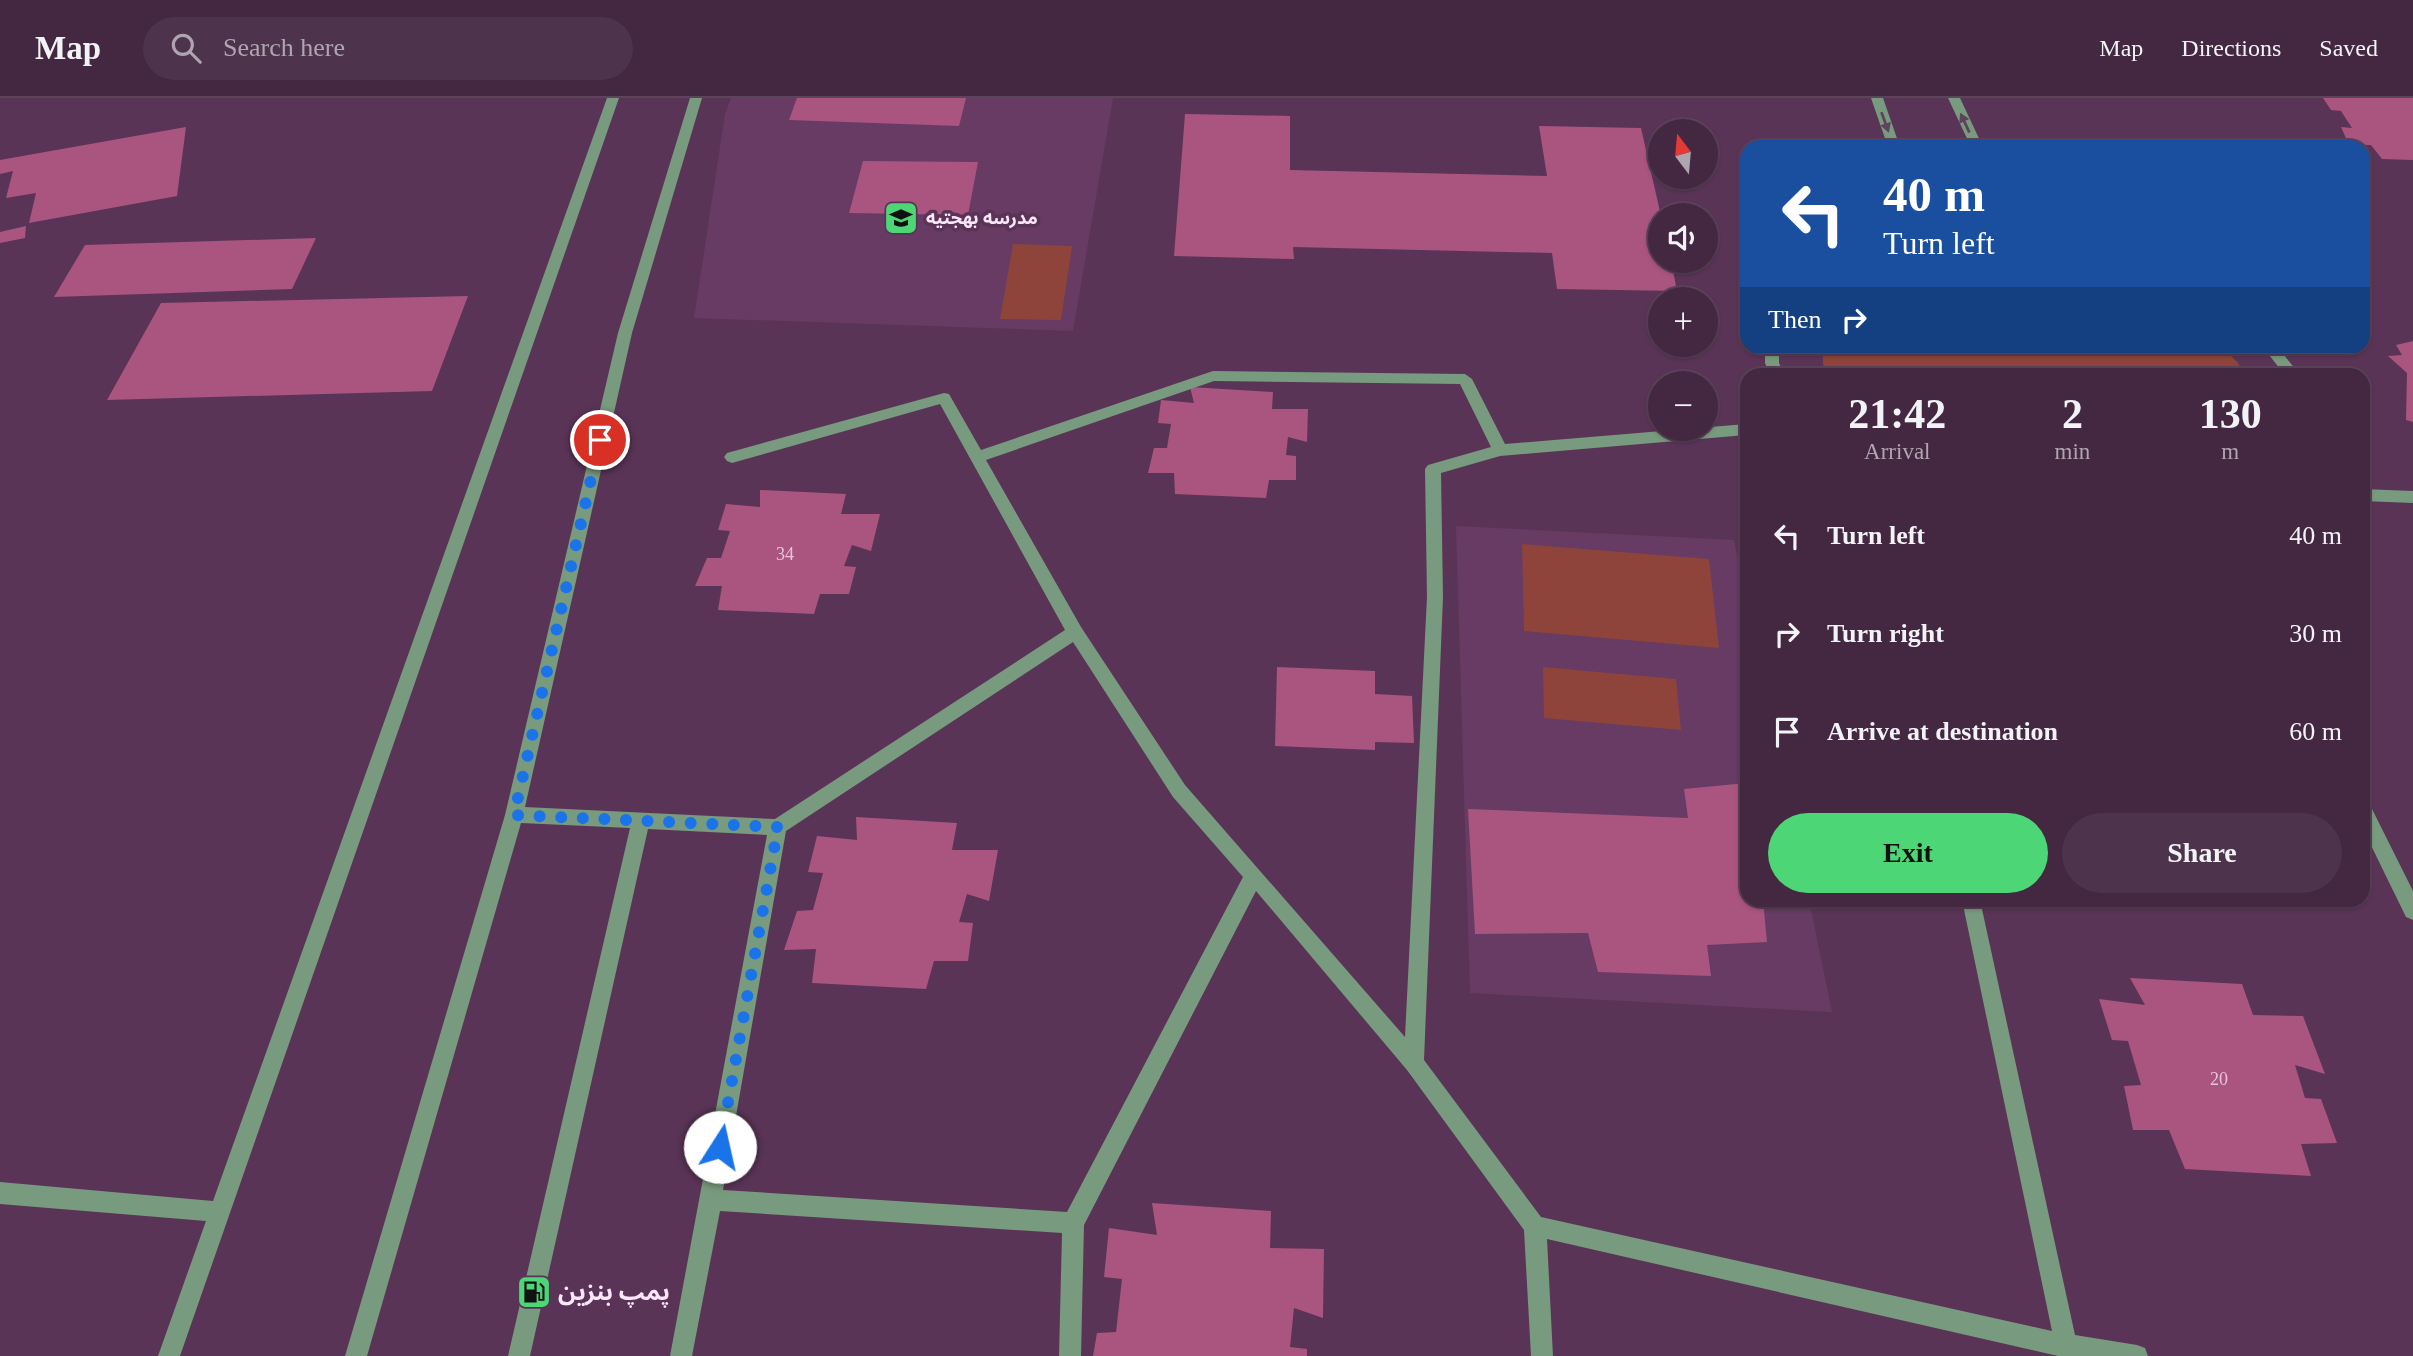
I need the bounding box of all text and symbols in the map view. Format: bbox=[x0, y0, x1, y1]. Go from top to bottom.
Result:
search box bbox=[143, 17, 633, 80]
icon: search bbox=[167, 29, 205, 67]
text: Map bbox=[35, 30, 101, 66]
text: Search here bbox=[223, 33, 345, 62]
text: Map bbox=[2099, 35, 2143, 61]
text: Directions bbox=[2181, 35, 2281, 61]
text: Saved bbox=[2319, 35, 2378, 61]
one-way arrow bbox=[1880, 112, 1891, 133]
one-way arrow bbox=[1960, 112, 1971, 133]
north arrow bbox=[1648, 119, 1718, 189]
map controls bbox=[1648, 119, 1718, 441]
text: 40 m bbox=[1883, 167, 1985, 222]
icon: left bbox=[1768, 168, 1859, 259]
school or university icon: مدرسه بهجتیه bbox=[882, 199, 920, 237]
button: sound bbox=[1648, 203, 1718, 273]
place label: مدرسه بهجتیه bbox=[926, 208, 1038, 229]
text: Turn left bbox=[1883, 225, 1995, 261]
button: + bbox=[1648, 287, 1718, 357]
icon: right bbox=[1835, 301, 1873, 339]
text: Then bbox=[1768, 305, 1821, 334]
button: − bbox=[1648, 371, 1718, 441]
text: 21:42 bbox=[1848, 391, 1946, 437]
text: 2 bbox=[2062, 391, 2083, 437]
text: 130 bbox=[2199, 391, 2262, 437]
pin bbox=[570, 410, 630, 470]
icon: arrive bbox=[581, 421, 619, 459]
text: Arrival bbox=[1864, 439, 1931, 464]
text: min bbox=[2055, 439, 2090, 464]
text: m bbox=[2221, 439, 2239, 464]
icon: left bbox=[1768, 517, 1806, 555]
text: Turn left bbox=[1827, 521, 1925, 550]
text: 40 m bbox=[2289, 521, 2342, 550]
house number: 34 bbox=[776, 544, 794, 564]
icon: right bbox=[1768, 615, 1806, 653]
text: Turn right bbox=[1827, 619, 1944, 648]
text: 30 m bbox=[2289, 619, 2342, 648]
icon: arrive bbox=[1768, 713, 1806, 751]
text: Arrive at destination bbox=[1827, 717, 2058, 746]
text: 60 m bbox=[2289, 717, 2342, 746]
button: Exit bbox=[1768, 813, 2048, 893]
button: Share bbox=[2062, 813, 2342, 893]
house number: 20 bbox=[2210, 1069, 2228, 1089]
position arrow bbox=[683, 1110, 757, 1184]
fuel station icon: پمپ بنزین bbox=[515, 1273, 553, 1311]
place label: پمپ بنزین bbox=[558, 1279, 670, 1308]

